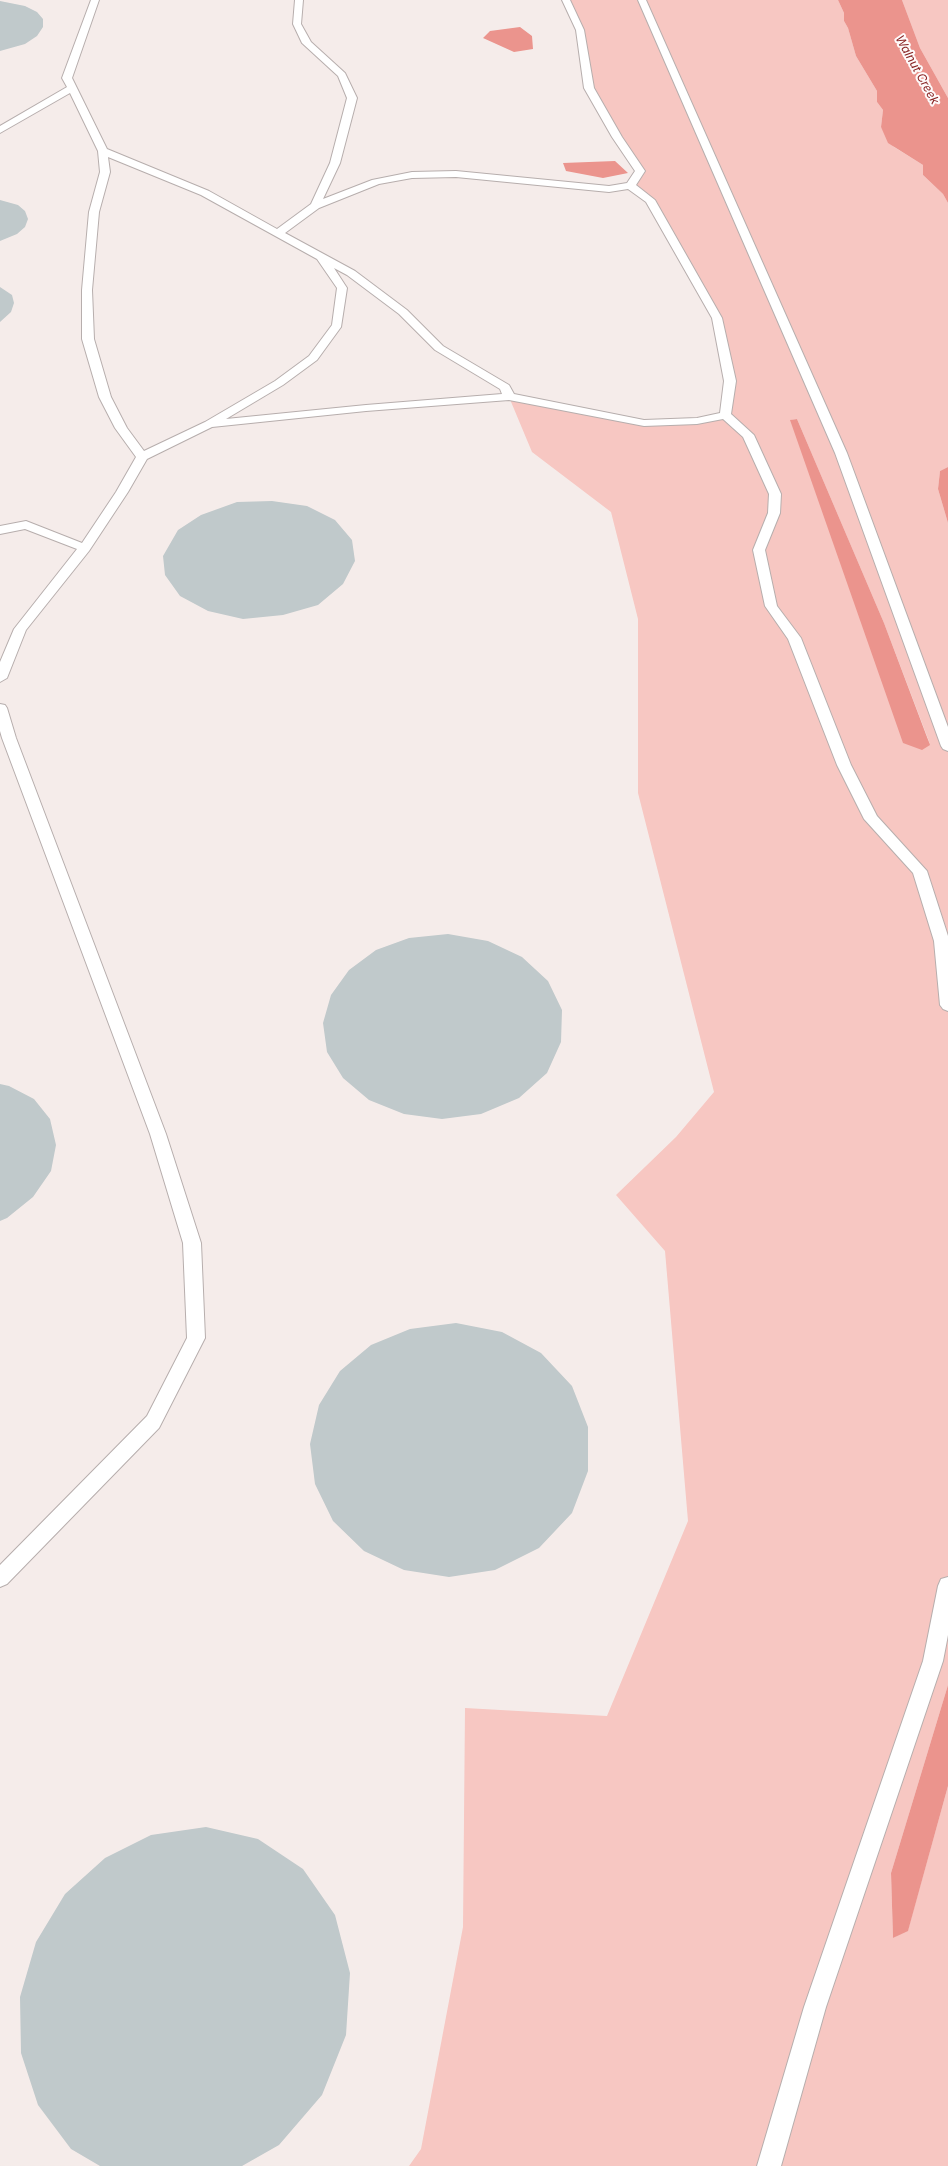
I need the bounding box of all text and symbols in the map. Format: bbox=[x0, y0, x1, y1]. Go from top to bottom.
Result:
water label: Walnut Creek bbox=[892, 33, 942, 107]

